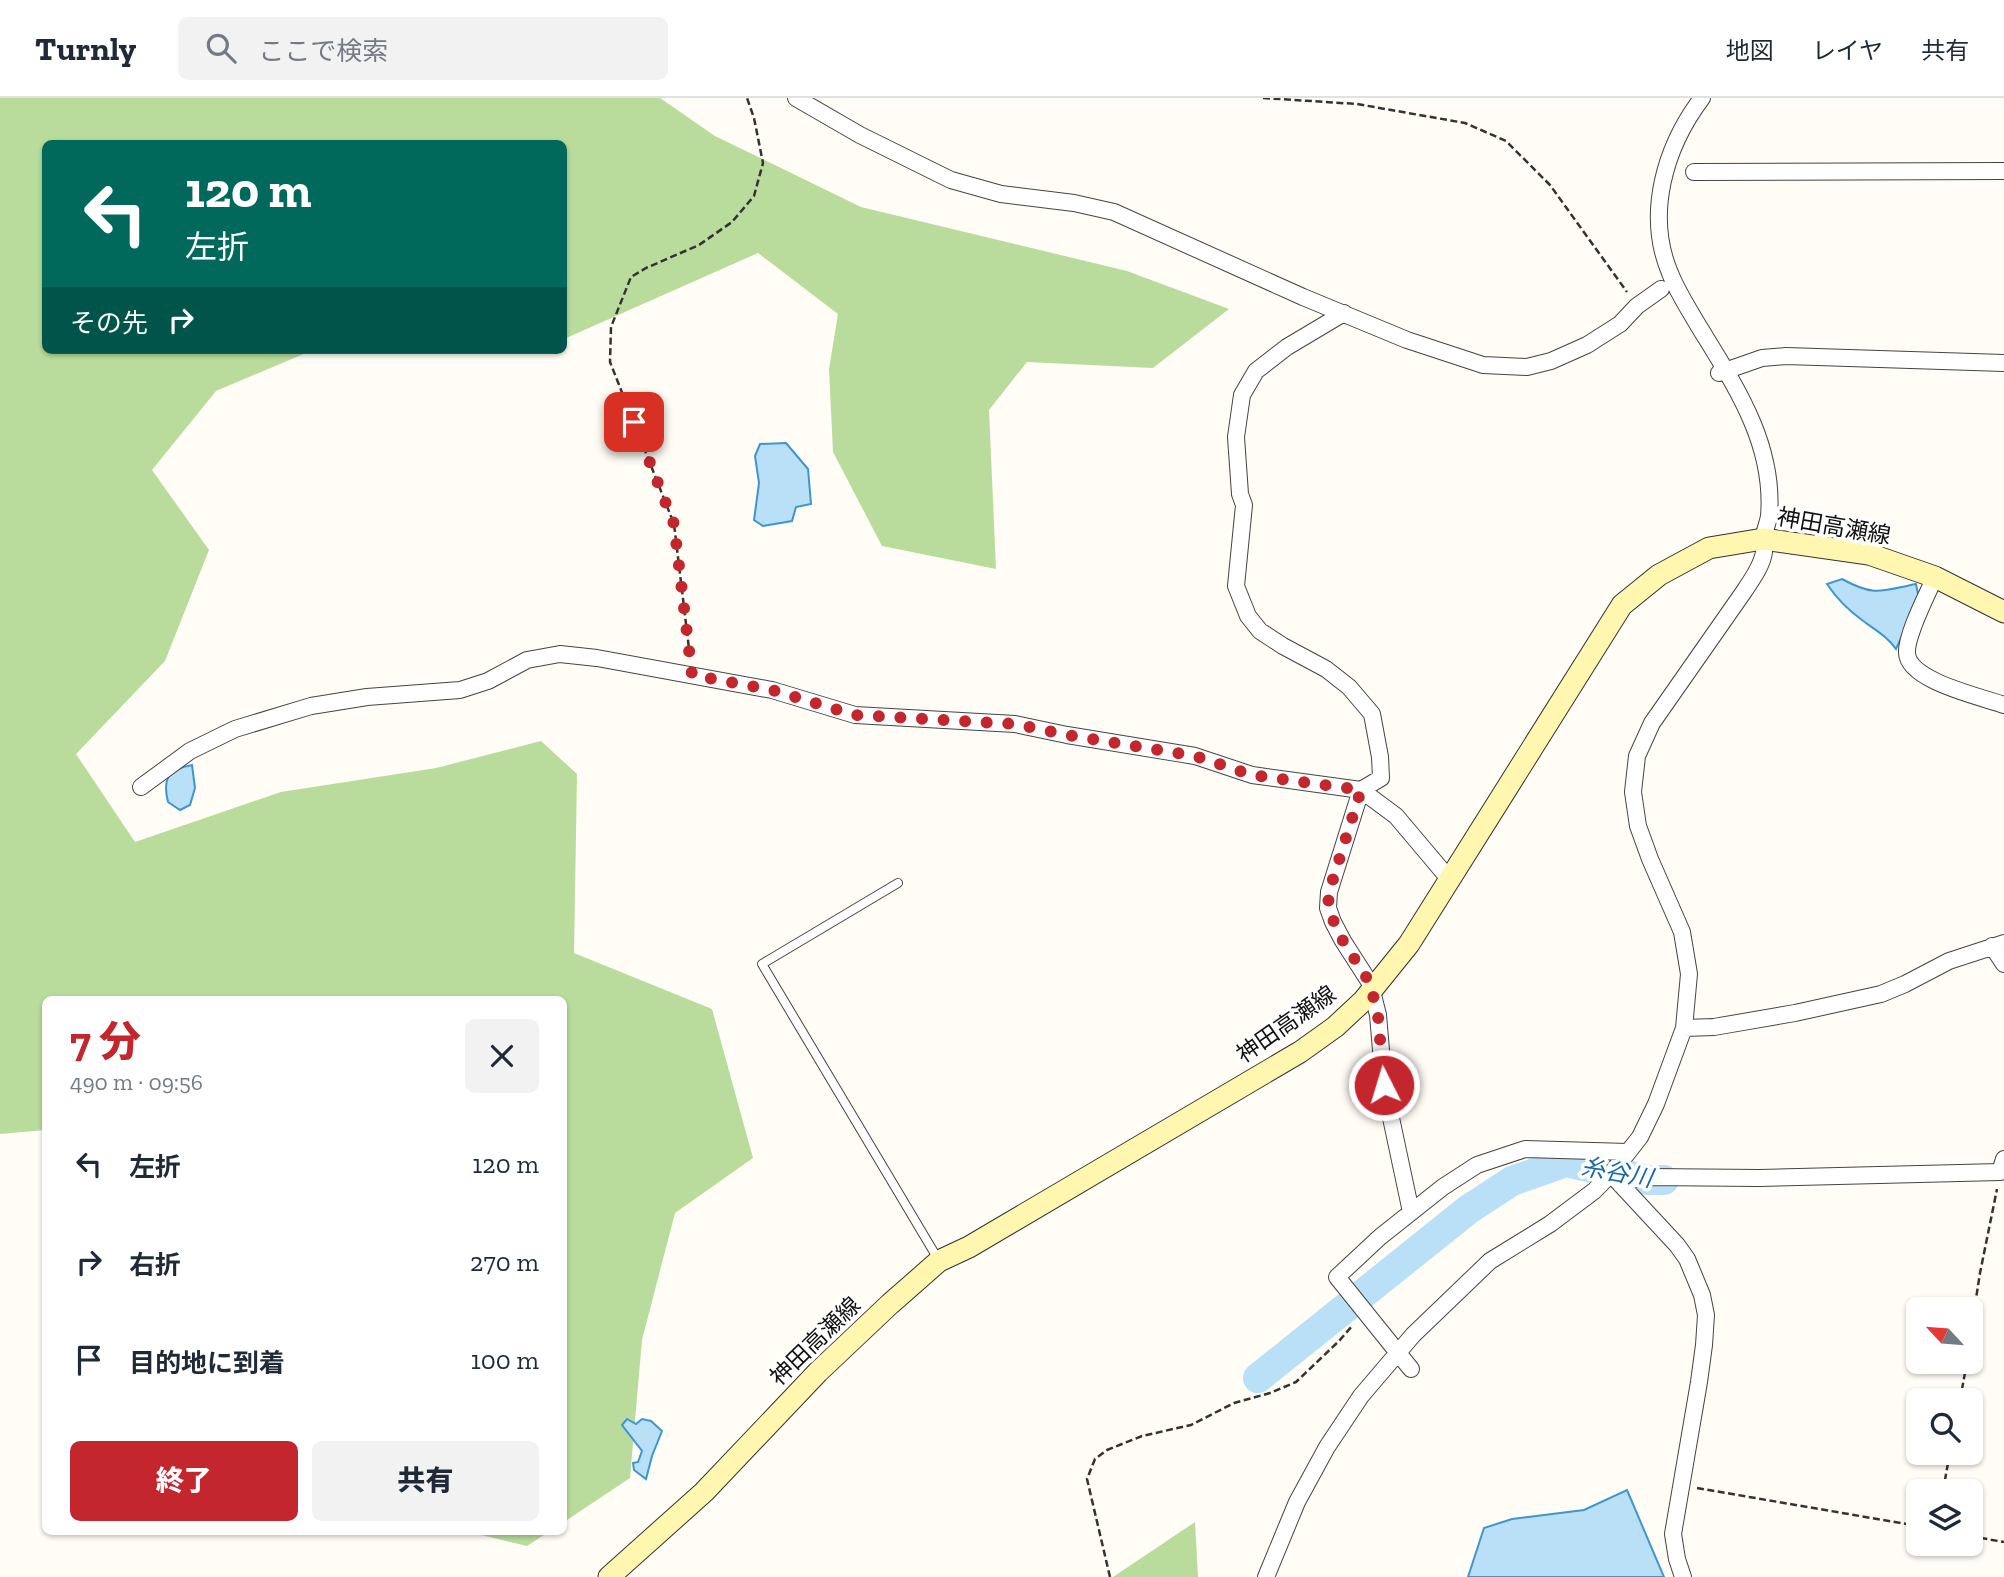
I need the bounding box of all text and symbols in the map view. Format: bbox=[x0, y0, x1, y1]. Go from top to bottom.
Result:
search box bbox=[178, 17, 668, 80]
text: Turnly bbox=[35, 29, 136, 68]
icon: search bbox=[202, 29, 240, 67]
text: ここで検索 bbox=[258, 35, 388, 67]
text: 地図 bbox=[1726, 36, 1774, 65]
text: レイヤ bbox=[1812, 36, 1883, 65]
text: 共有 bbox=[1921, 36, 1969, 65]
text: 120 m bbox=[185, 161, 311, 220]
icon: left bbox=[70, 168, 161, 259]
text: 左折 bbox=[185, 228, 249, 266]
icon: right bbox=[162, 301, 200, 339]
text: その先 bbox=[70, 307, 148, 339]
pin bbox=[604, 392, 664, 452]
icon: arrive bbox=[615, 403, 653, 441]
street label: 神田高瀬線 bbox=[1775, 502, 1893, 550]
street label: 神田高瀬線 bbox=[1231, 980, 1341, 1068]
text: 7 分 bbox=[70, 1016, 141, 1067]
button: close bbox=[465, 1019, 539, 1093]
position arrow bbox=[1347, 1048, 1421, 1122]
text: 490 m · 09:56 bbox=[70, 1068, 203, 1096]
icon: left bbox=[70, 1145, 108, 1183]
text: 120 m bbox=[472, 1148, 539, 1180]
text: 左折 bbox=[129, 1151, 181, 1183]
water label: 糸谷川 bbox=[1579, 1151, 1658, 1193]
icon: right bbox=[70, 1243, 108, 1281]
text: 270 m bbox=[470, 1246, 539, 1278]
text: 右折 bbox=[129, 1249, 181, 1281]
street label: 神田高瀬線 bbox=[764, 1291, 866, 1391]
north arrow bbox=[1906, 1297, 1983, 1374]
map controls bbox=[1906, 1297, 1983, 1556]
icon: arrive bbox=[70, 1341, 108, 1379]
text: 100 m bbox=[471, 1344, 539, 1376]
text: 目的地に到着 bbox=[129, 1347, 285, 1379]
button: search bbox=[1906, 1388, 1983, 1465]
button: 終了 bbox=[70, 1441, 298, 1521]
button: 共有 bbox=[312, 1441, 539, 1521]
button: layers bbox=[1906, 1479, 1983, 1556]

